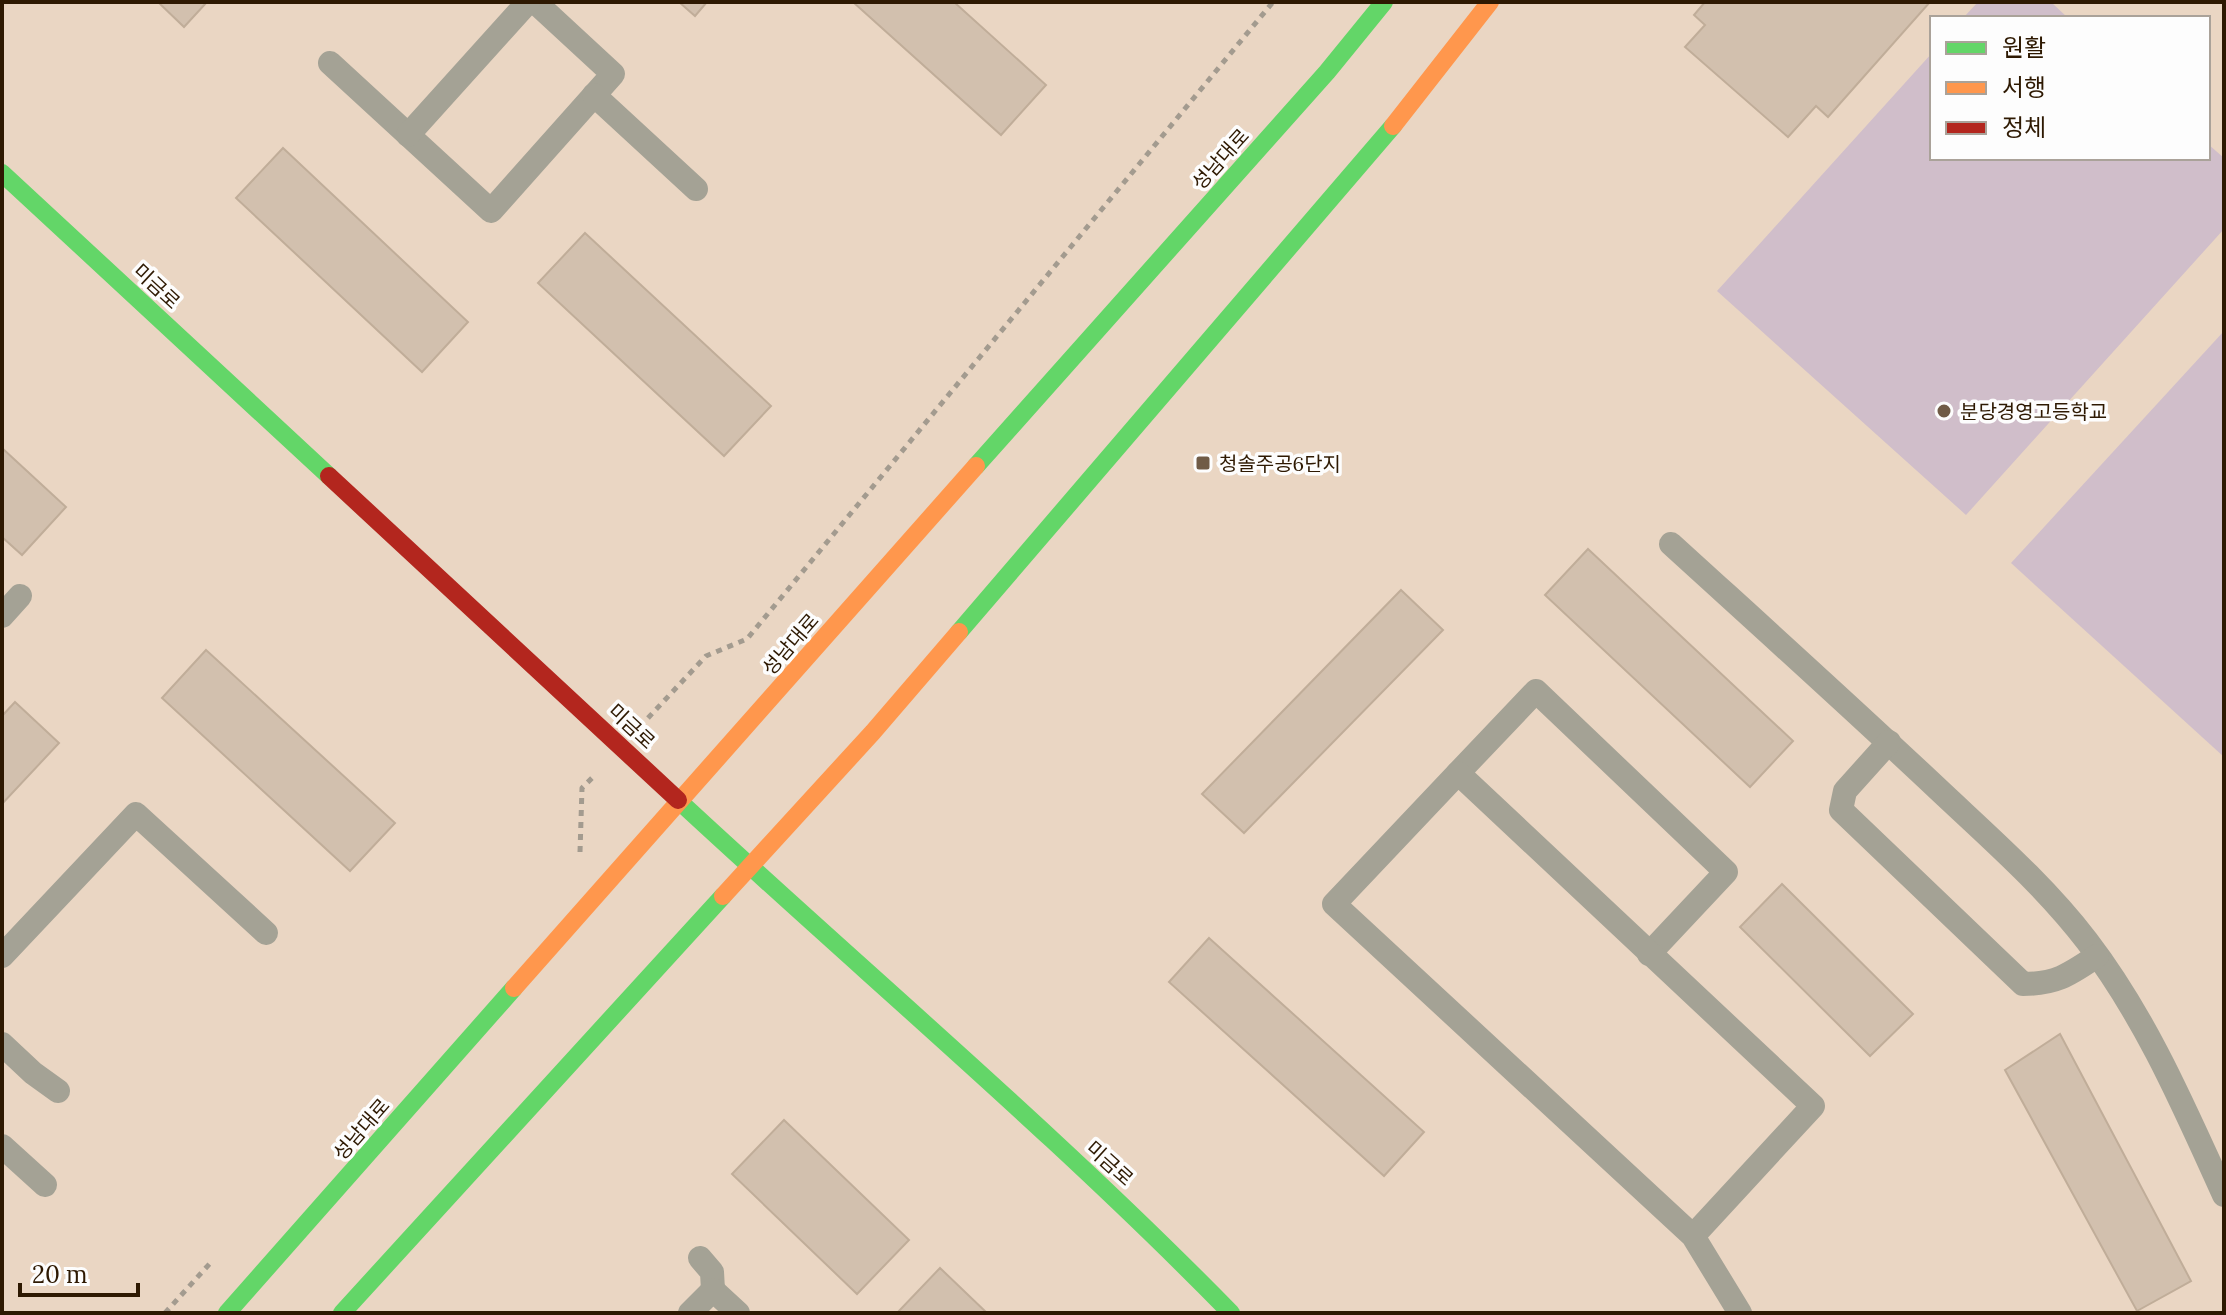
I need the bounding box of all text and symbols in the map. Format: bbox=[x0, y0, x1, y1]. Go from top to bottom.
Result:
legend bbox=[1930, 16, 2210, 160]
text: 원활 bbox=[2002, 32, 2046, 63]
text: 서행 bbox=[2002, 72, 2046, 103]
text: 정체 bbox=[2002, 112, 2046, 143]
street label: 성남대로 bbox=[1186, 123, 1254, 195]
street label: 미금로 bbox=[128, 258, 186, 314]
place label: 분당경영고등학교 bbox=[1960, 399, 2107, 424]
marker: 분당경영고등학교 bbox=[1935, 402, 1953, 420]
place label: 청솔주공6단지 bbox=[1219, 451, 1341, 476]
marker: 청솔주공6단지 bbox=[1194, 454, 1212, 472]
street label: 성남대로 bbox=[756, 608, 824, 680]
street label: 미금로 bbox=[603, 698, 661, 754]
street label: 성남대로 bbox=[327, 1093, 395, 1165]
street label: 미금로 bbox=[1081, 1135, 1139, 1191]
scale bar bbox=[20, 1247, 138, 1297]
text: 20 m bbox=[32, 1259, 88, 1290]

